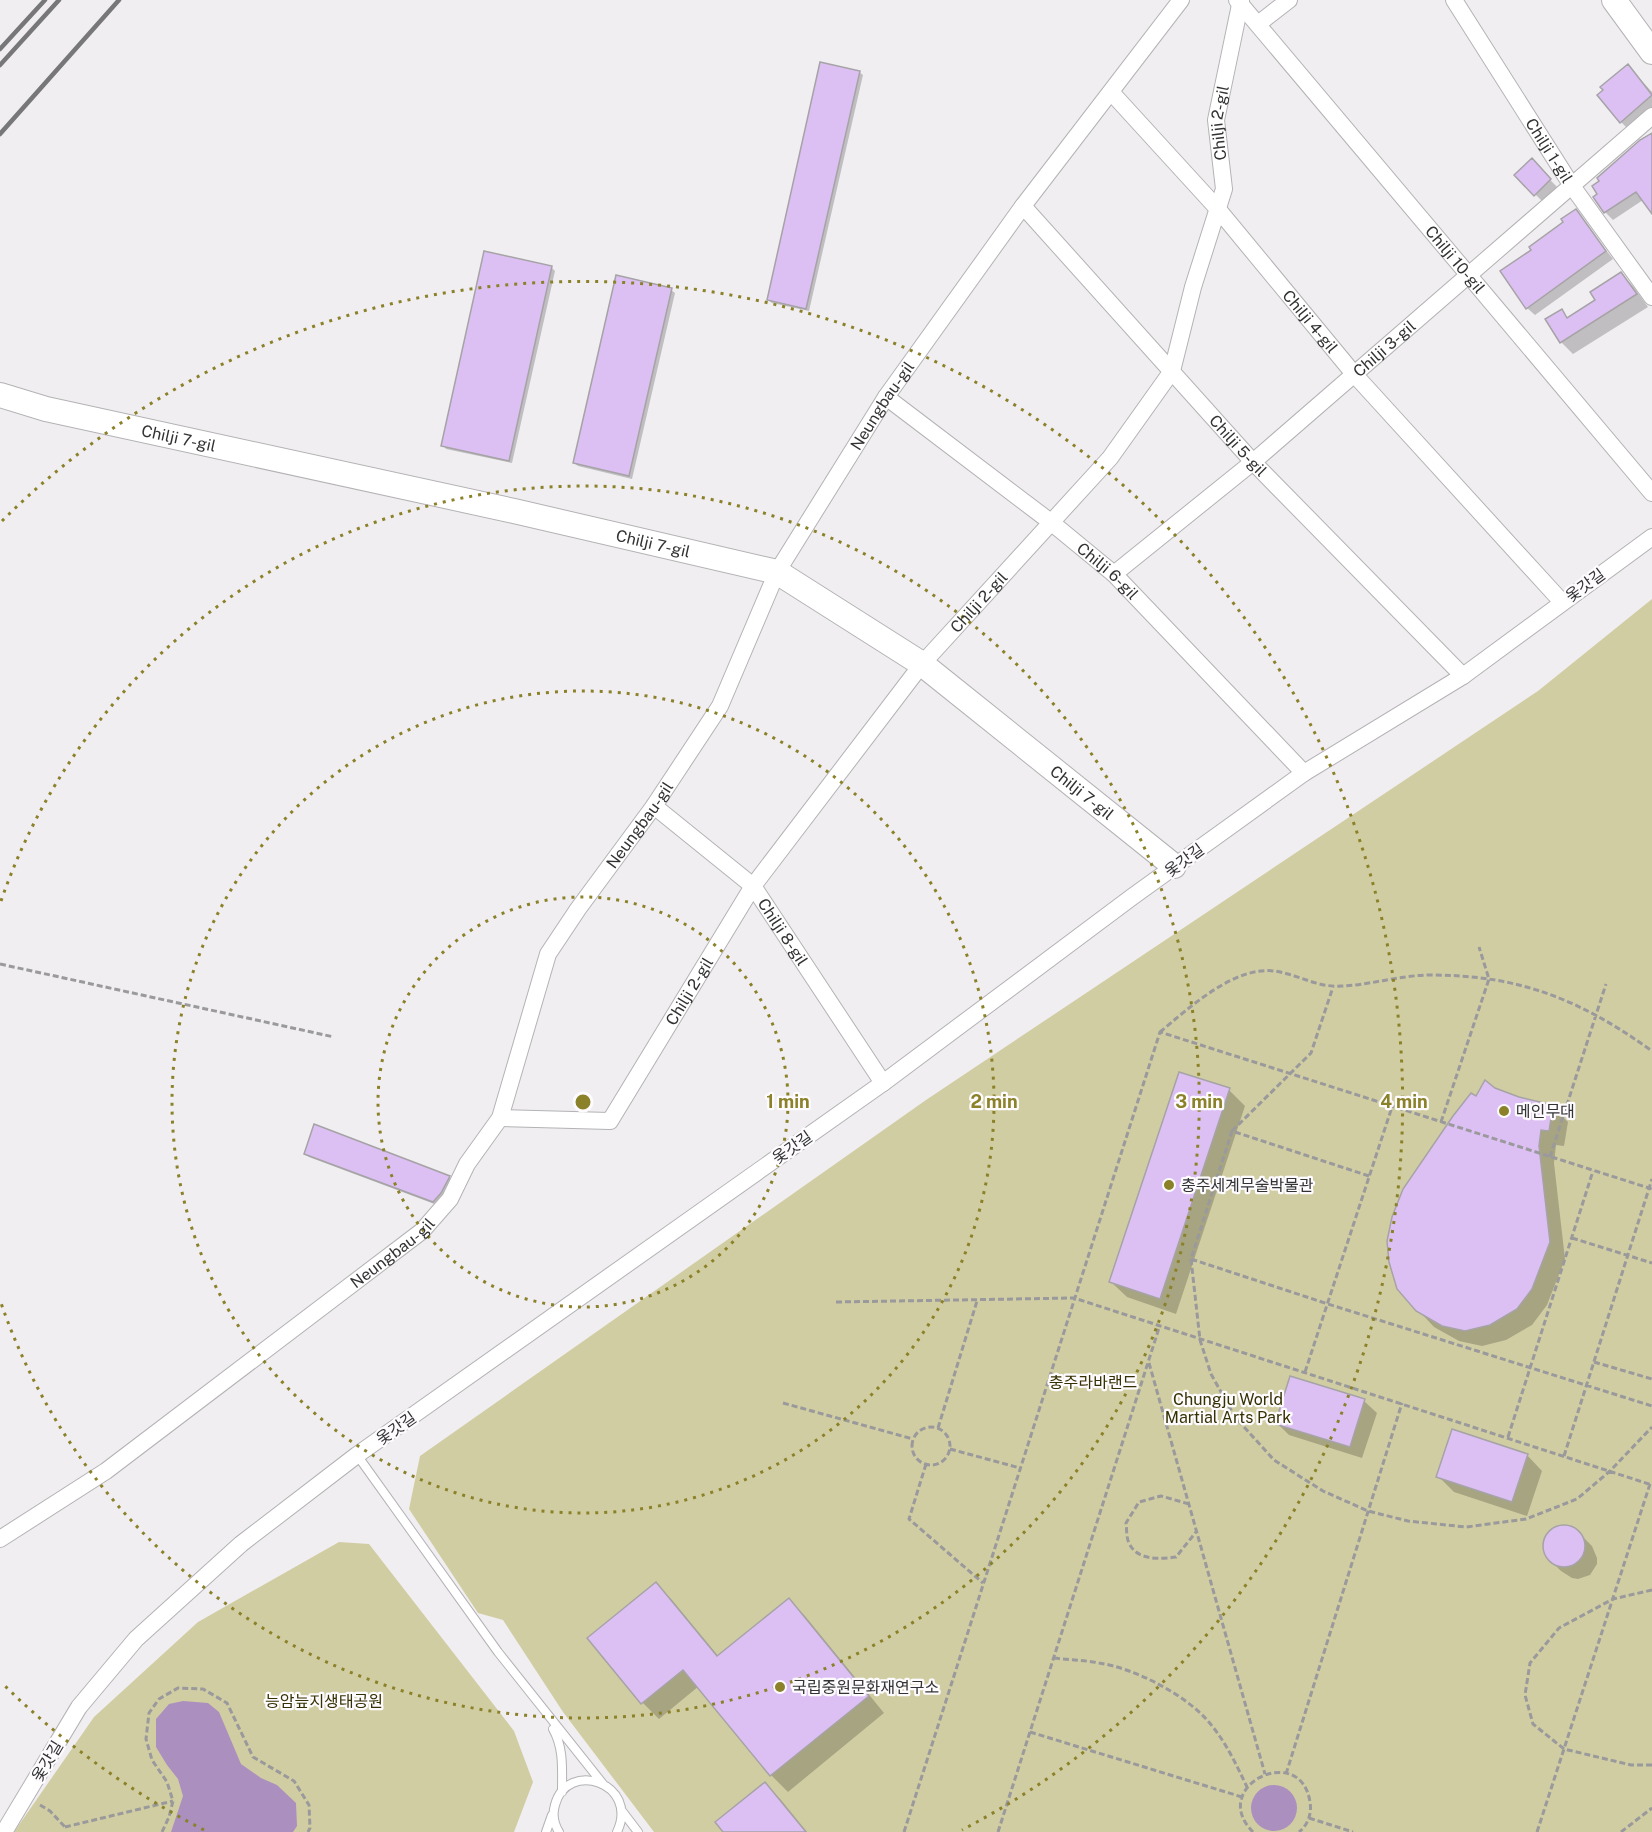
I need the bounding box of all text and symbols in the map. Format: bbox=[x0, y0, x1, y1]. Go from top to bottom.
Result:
street label: Chilji 2-gil bbox=[1207, 84, 1233, 161]
street label: Chilji 1-gil bbox=[1521, 115, 1577, 187]
street label: Chilji 10-gil bbox=[1421, 222, 1489, 297]
street label: Chilji 4-gil bbox=[1278, 286, 1342, 357]
street label: Chilji 3-gil bbox=[1349, 316, 1420, 381]
street label: Neungbau-gil bbox=[846, 358, 919, 454]
street label: Chilji 5-gil bbox=[1205, 411, 1271, 481]
street label: Chilji 7-gil bbox=[140, 421, 218, 456]
street label: Chilji 7-gil bbox=[614, 526, 692, 562]
street label: Chilji 6-gil bbox=[1073, 539, 1142, 604]
street label: 옻갓길 bbox=[1562, 565, 1609, 606]
street label: Chilji 2-gil bbox=[946, 568, 1012, 637]
street label: Chilji 7-gil bbox=[1046, 762, 1117, 824]
street label: Neungbau-gil bbox=[602, 778, 677, 872]
street label: 옻갓길 bbox=[1161, 840, 1208, 881]
street label: Chilji 8-gil bbox=[754, 895, 812, 969]
street label: Chilji 2-gil bbox=[662, 954, 717, 1029]
text: 1 min bbox=[766, 1091, 810, 1112]
text: 2 min bbox=[970, 1091, 1018, 1112]
text: 3 min bbox=[1175, 1091, 1223, 1112]
text: 4 min bbox=[1380, 1091, 1428, 1112]
centre of rings bbox=[573, 1092, 593, 1112]
place label: 메인무대 bbox=[1516, 1102, 1575, 1121]
marker: 메인무대 bbox=[1497, 1104, 1511, 1118]
street label: 옻갓길 bbox=[769, 1127, 816, 1168]
place label: 충주세계무술박물관 bbox=[1181, 1176, 1314, 1195]
marker: 충주세계무술박물관 bbox=[1162, 1178, 1176, 1192]
street label: Neungbau-gil bbox=[347, 1214, 439, 1292]
park label: 충주라바랜드 bbox=[1049, 1373, 1137, 1392]
park label: Chungju World Martial Arts Park bbox=[1165, 1390, 1291, 1427]
street label: 옻갓길 bbox=[373, 1408, 420, 1449]
place label: 국립중원문화재연구소 bbox=[792, 1678, 939, 1697]
marker: 국립중원문화재연구소 bbox=[773, 1680, 787, 1694]
park label: 능암늪지생태공원 bbox=[265, 1692, 383, 1711]
street label: 옻갓길 bbox=[28, 1737, 67, 1785]

